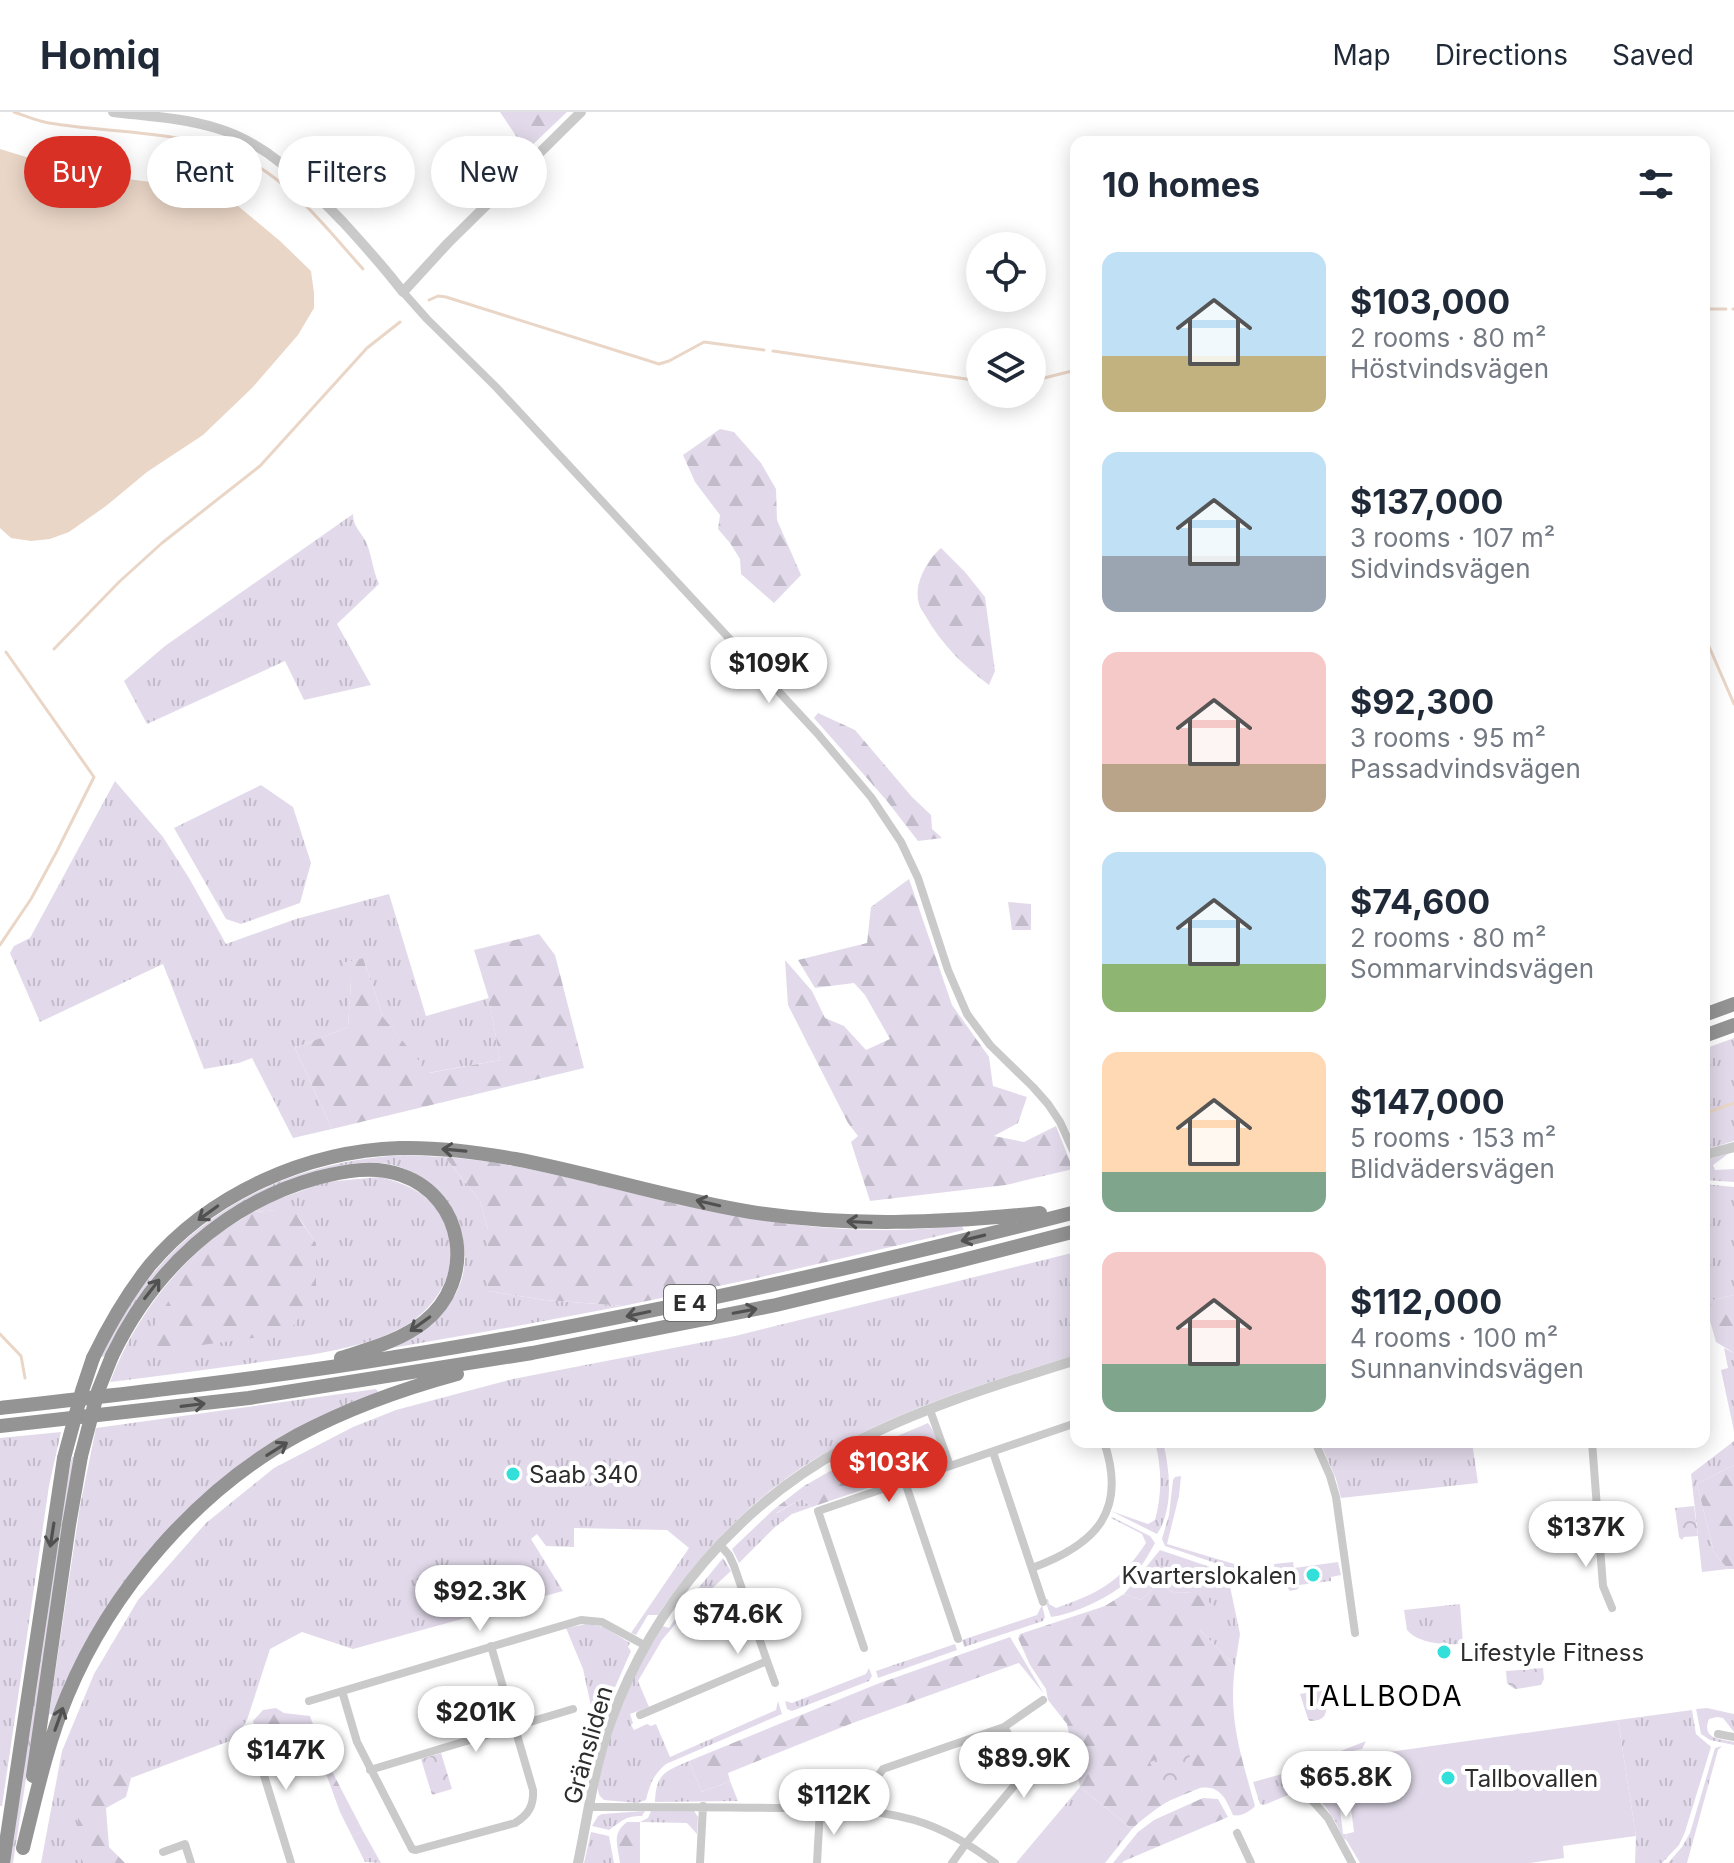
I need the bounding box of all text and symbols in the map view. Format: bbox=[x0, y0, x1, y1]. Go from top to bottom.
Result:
text: Homiq bbox=[40, 32, 161, 78]
text: Map bbox=[1332, 38, 1391, 72]
text: Directions bbox=[1435, 38, 1568, 72]
text: Saved bbox=[1612, 38, 1694, 72]
chip: Buy bbox=[24, 136, 131, 208]
chip: Rent bbox=[147, 136, 262, 208]
chip: Filters bbox=[278, 136, 415, 208]
chip: New bbox=[431, 136, 547, 208]
icon: filters bbox=[1634, 162, 1678, 206]
text: 10 homes bbox=[1102, 164, 1260, 205]
map controls bbox=[966, 232, 1046, 408]
button: locate bbox=[966, 232, 1046, 312]
text: $103,000 bbox=[1350, 281, 1510, 322]
icon: home bbox=[1166, 284, 1262, 380]
text: 2 rooms · 80 m² bbox=[1350, 322, 1546, 353]
button: layers bbox=[966, 328, 1046, 408]
text: Höstvindsvägen bbox=[1350, 353, 1549, 384]
text: $137,000 bbox=[1350, 481, 1504, 522]
icon: home bbox=[1166, 484, 1262, 580]
text: 3 rooms · 107 m² bbox=[1350, 522, 1555, 553]
text: Sidvindsvägen bbox=[1350, 553, 1531, 584]
pin: $109K bbox=[713, 637, 825, 705]
text: $109K bbox=[728, 647, 810, 678]
text: $92,300 bbox=[1350, 681, 1494, 722]
icon: home bbox=[1166, 684, 1262, 780]
text: 3 rooms · 95 m² bbox=[1350, 722, 1546, 753]
text: Passadvindsvägen bbox=[1350, 753, 1581, 784]
text: $74,600 bbox=[1350, 881, 1490, 922]
icon: home bbox=[1166, 884, 1262, 980]
text: 2 rooms · 80 m² bbox=[1350, 922, 1546, 953]
text: Sommarvindsvägen bbox=[1350, 953, 1594, 984]
text: $147,000 bbox=[1350, 1081, 1505, 1122]
icon: home bbox=[1166, 1084, 1262, 1180]
text: 5 rooms · 153 m² bbox=[1350, 1122, 1556, 1153]
one-way arrow bbox=[441, 1143, 468, 1158]
text: Blidvädersvägen bbox=[1350, 1153, 1555, 1184]
one-way arrow bbox=[696, 1195, 721, 1210]
one-way arrow bbox=[197, 1205, 219, 1222]
one-way arrow bbox=[846, 1215, 873, 1230]
one-way arrow bbox=[961, 1231, 987, 1246]
one-way arrow bbox=[144, 1279, 161, 1300]
text: $112,000 bbox=[1350, 1281, 1502, 1322]
icon: home bbox=[1166, 1284, 1262, 1380]
road number: E 4 bbox=[664, 1285, 716, 1321]
one-way arrow bbox=[732, 1302, 758, 1317]
one-way arrow bbox=[625, 1307, 651, 1322]
one-way arrow bbox=[410, 1315, 431, 1332]
text: 4 rooms · 100 m² bbox=[1350, 1322, 1558, 1353]
text: Sunnanvindsvägen bbox=[1350, 1353, 1584, 1384]
one-way arrow bbox=[179, 1397, 206, 1412]
pin: $103K bbox=[833, 1436, 945, 1504]
one-way arrow bbox=[265, 1440, 287, 1457]
text: $103K bbox=[848, 1446, 930, 1477]
place label: Saab 340 bbox=[529, 1460, 638, 1489]
marker: Saab 340 bbox=[504, 1465, 522, 1483]
pin: $137K bbox=[1530, 1501, 1642, 1569]
text: $137K bbox=[1547, 1511, 1625, 1542]
one-way arrow bbox=[44, 1521, 59, 1547]
place label: Kvarterslokalen bbox=[1121, 1561, 1297, 1590]
pin: $92.3K bbox=[415, 1565, 545, 1633]
marker: Kvarterslokalen bbox=[1304, 1566, 1322, 1584]
text: $92.3K bbox=[433, 1575, 527, 1606]
pin: $74.6K bbox=[673, 1588, 803, 1656]
text: $74.6K bbox=[693, 1598, 783, 1629]
place label: Lifestyle Fitness bbox=[1460, 1638, 1644, 1667]
marker: Lifestyle Fitness bbox=[1435, 1643, 1453, 1661]
district label: TALLBODA bbox=[1303, 1679, 1463, 1713]
street label: Gränsliden bbox=[557, 1682, 619, 1808]
pin: $201K bbox=[420, 1686, 532, 1754]
text: $201K bbox=[436, 1696, 516, 1727]
one-way arrow bbox=[52, 1707, 67, 1732]
pin: $147K bbox=[230, 1724, 342, 1792]
pin: $89.9K bbox=[959, 1732, 1089, 1800]
text: $147K bbox=[246, 1734, 326, 1765]
text: $89.9K bbox=[977, 1742, 1071, 1773]
pin: $65.8K bbox=[1281, 1751, 1411, 1819]
text: $65.8K bbox=[1299, 1761, 1393, 1792]
place label: Tallbovallen bbox=[1464, 1764, 1598, 1793]
pin: $112K bbox=[778, 1769, 890, 1837]
marker: Tallbovallen bbox=[1439, 1769, 1457, 1787]
text: $112K bbox=[797, 1779, 871, 1810]

